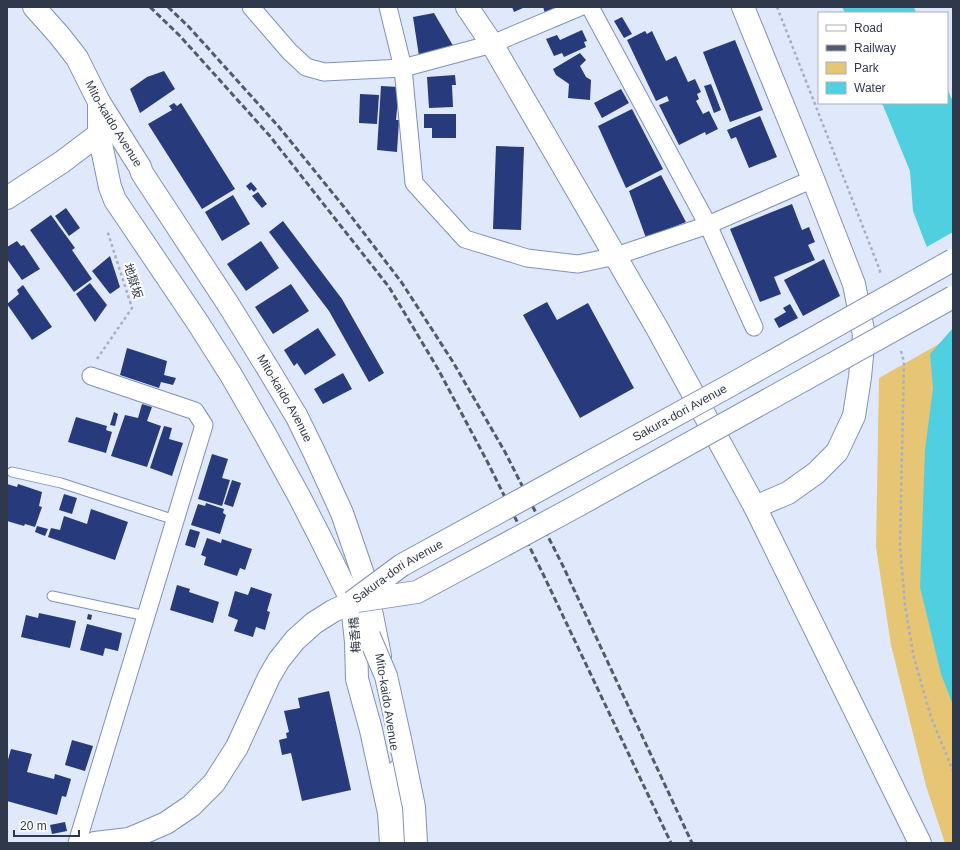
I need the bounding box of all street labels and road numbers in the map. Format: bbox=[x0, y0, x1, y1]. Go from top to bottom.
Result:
street label: Mito-kaido Avenue bbox=[82, 78, 145, 170]
street label: 地獄坂 bbox=[121, 262, 145, 300]
street label: Mito-kaido Avenue bbox=[254, 352, 315, 445]
street label: Sakura-dori Avenue bbox=[630, 381, 730, 444]
street label: Sakura-dori Avenue bbox=[350, 537, 446, 606]
street label: 梅香橋 bbox=[347, 617, 363, 653]
street label: Mito-kaido Avenue bbox=[372, 652, 402, 752]

